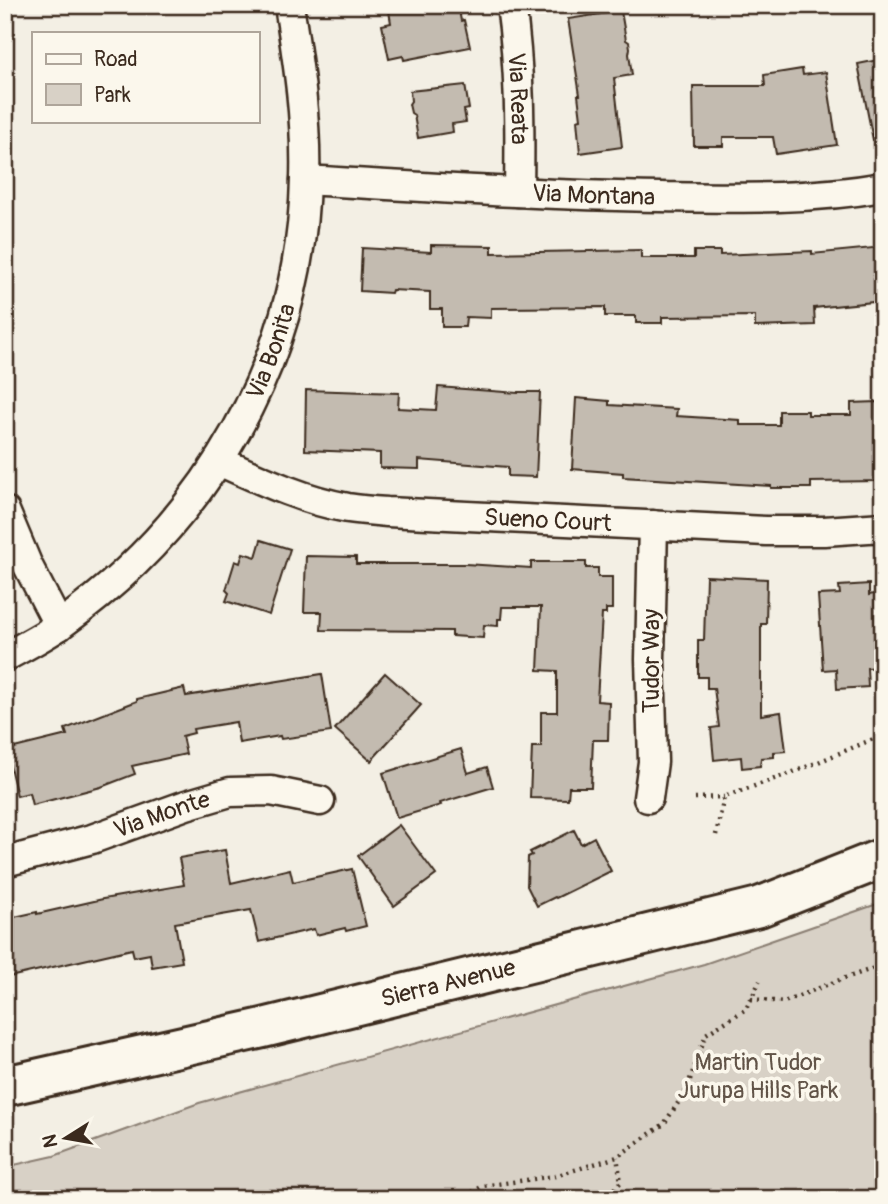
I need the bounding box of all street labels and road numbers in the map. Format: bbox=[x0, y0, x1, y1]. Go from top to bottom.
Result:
street label: Via Reata bbox=[501, 52, 533, 145]
street label: Via Montana bbox=[531, 179, 655, 212]
street label: Via Bonita bbox=[240, 300, 302, 404]
street label: Sueno Court bbox=[483, 503, 613, 538]
street label: Tudor Way bbox=[637, 609, 666, 713]
street label: Via Monte bbox=[110, 785, 213, 845]
street label: Sierra Avenue bbox=[378, 953, 519, 1014]

